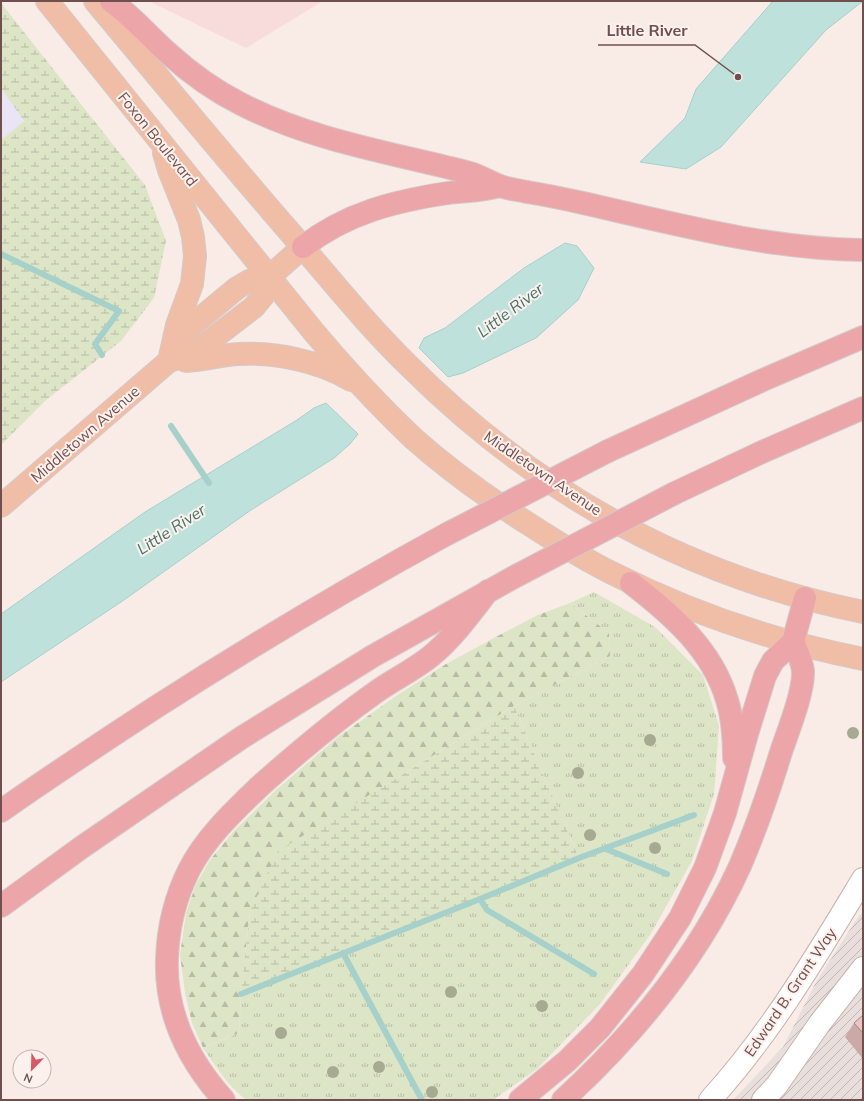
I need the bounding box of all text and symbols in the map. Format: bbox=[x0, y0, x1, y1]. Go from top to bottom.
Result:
callout: Little River bbox=[598, 17, 695, 45]
text: Little River bbox=[606, 20, 688, 40]
street label: Foxon Boulevard bbox=[114, 88, 202, 190]
water label: Little River bbox=[473, 278, 548, 341]
street label: Middletown Avenue bbox=[27, 382, 143, 486]
street label: Middletown Avenue bbox=[481, 427, 605, 519]
water label: Little River bbox=[133, 499, 210, 559]
street label: Edward B. Grant Way bbox=[740, 924, 840, 1060]
north arrow bbox=[12, 1049, 52, 1089]
text: N bbox=[22, 1070, 35, 1086]

